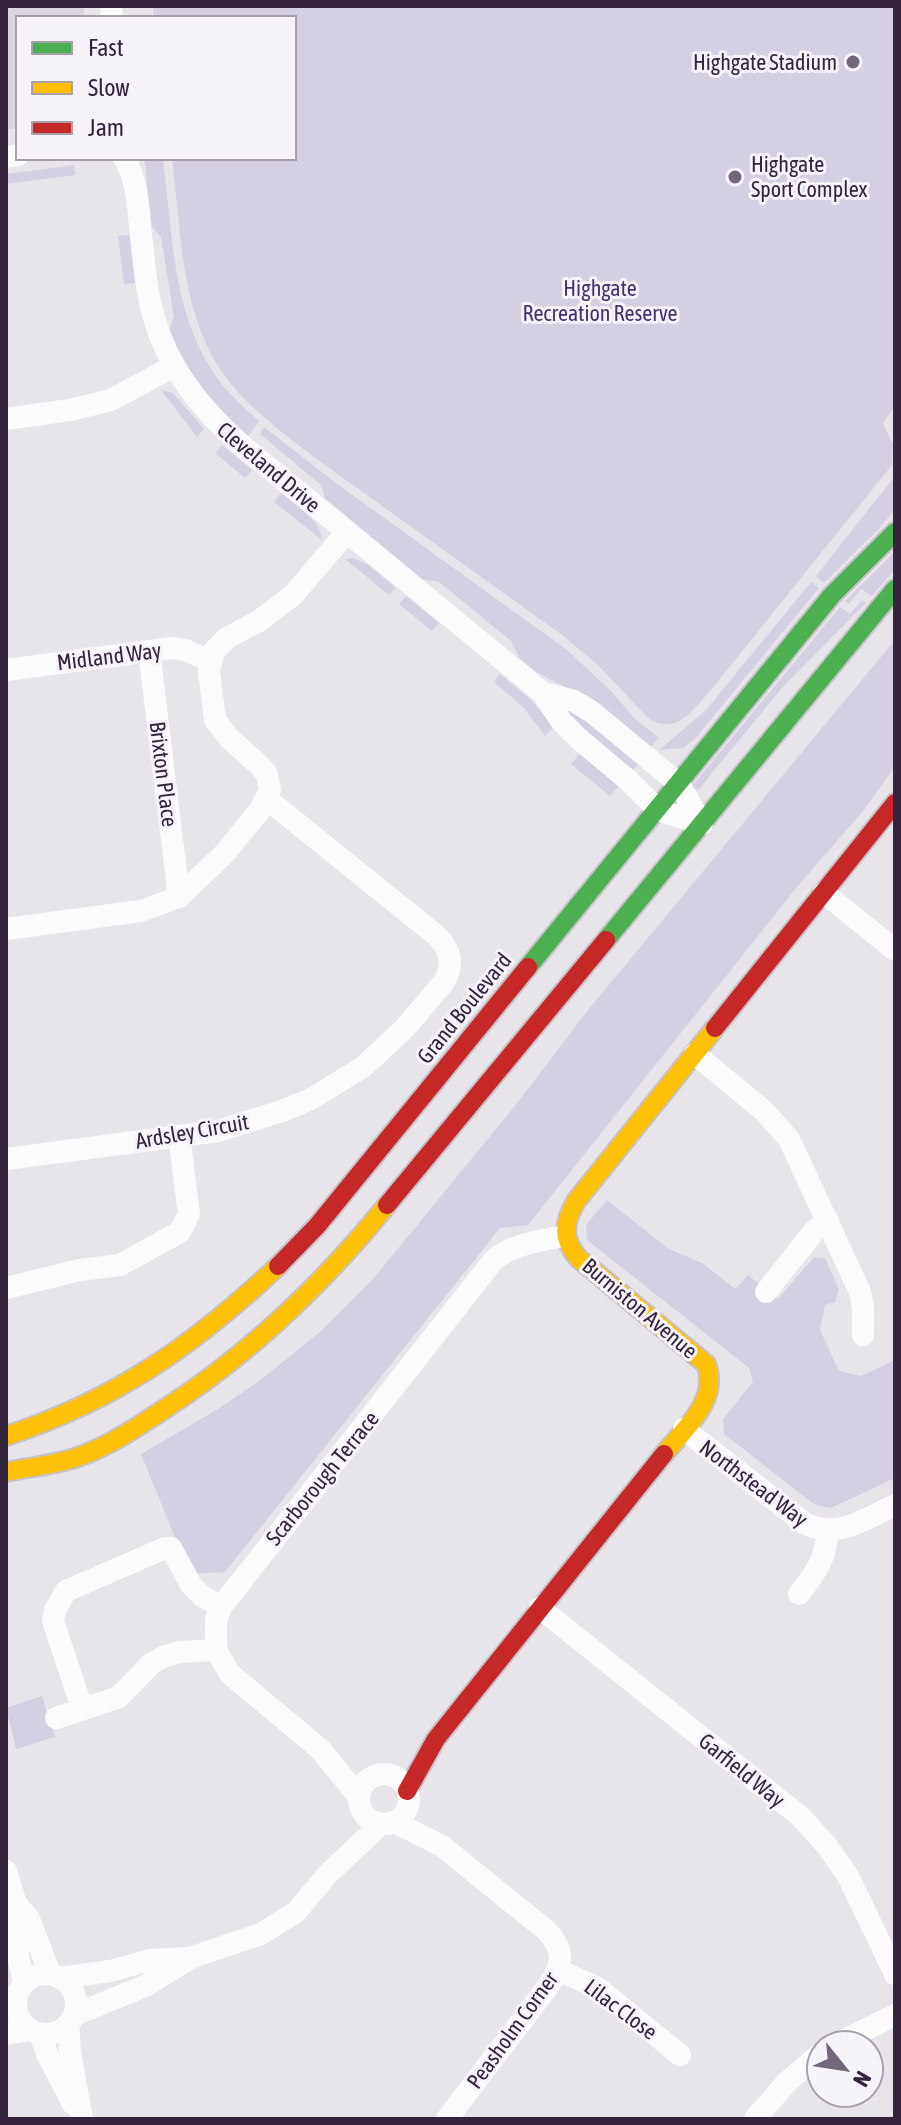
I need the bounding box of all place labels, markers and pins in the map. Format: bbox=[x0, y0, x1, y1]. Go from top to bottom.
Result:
place label: Highgate Stadium bbox=[693, 49, 837, 75]
marker: Highgate Stadium bbox=[844, 53, 862, 71]
place label: Highgate Sport Complex bbox=[751, 151, 868, 202]
marker: Highgate Sport Complex bbox=[726, 168, 744, 186]

